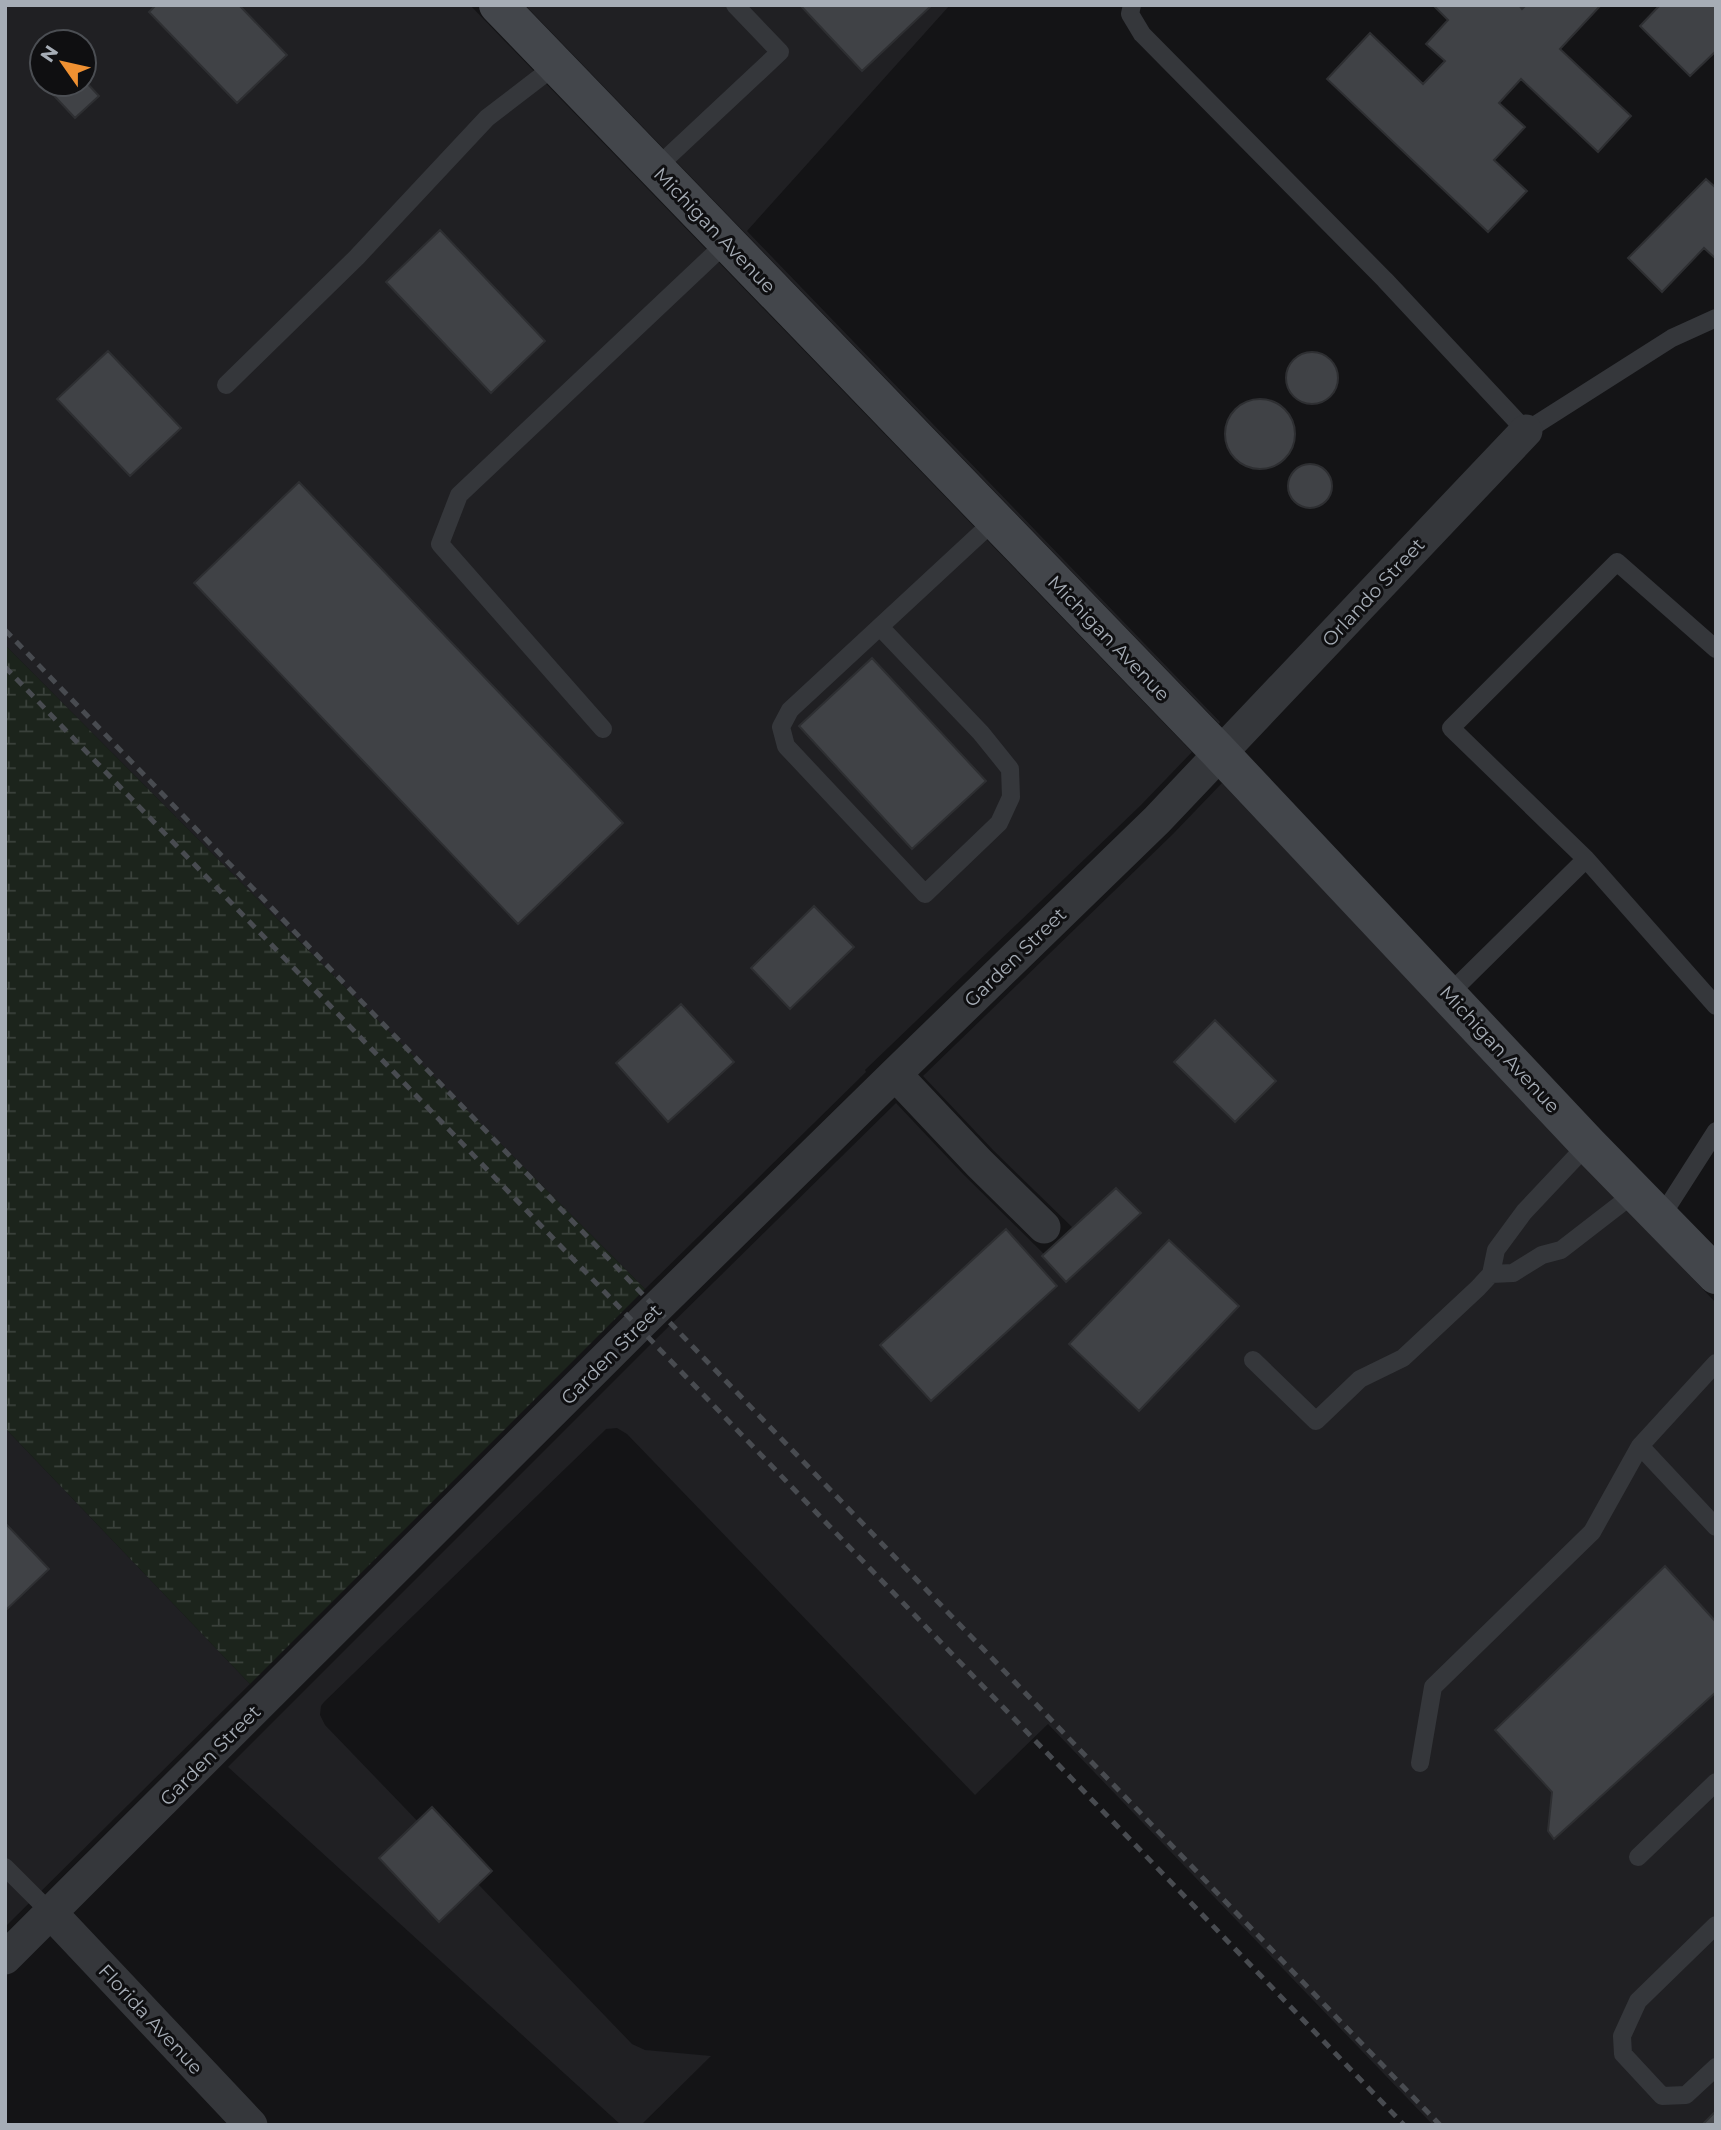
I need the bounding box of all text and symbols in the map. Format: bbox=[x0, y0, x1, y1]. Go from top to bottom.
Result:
north arrow bbox=[28, 28, 98, 98]
text: N bbox=[35, 41, 63, 67]
street label: Michigan Avenue bbox=[649, 163, 780, 298]
street label: Orlando Street bbox=[1317, 533, 1430, 651]
street label: Michigan Avenue bbox=[1043, 571, 1174, 706]
street label: Garden Street bbox=[960, 903, 1071, 1012]
street label: Michigan Avenue bbox=[1435, 981, 1564, 1118]
street label: Garden Street bbox=[556, 1299, 667, 1409]
street label: Garden Street bbox=[155, 1700, 266, 1810]
street label: Florida Avenue bbox=[94, 1959, 208, 2079]

